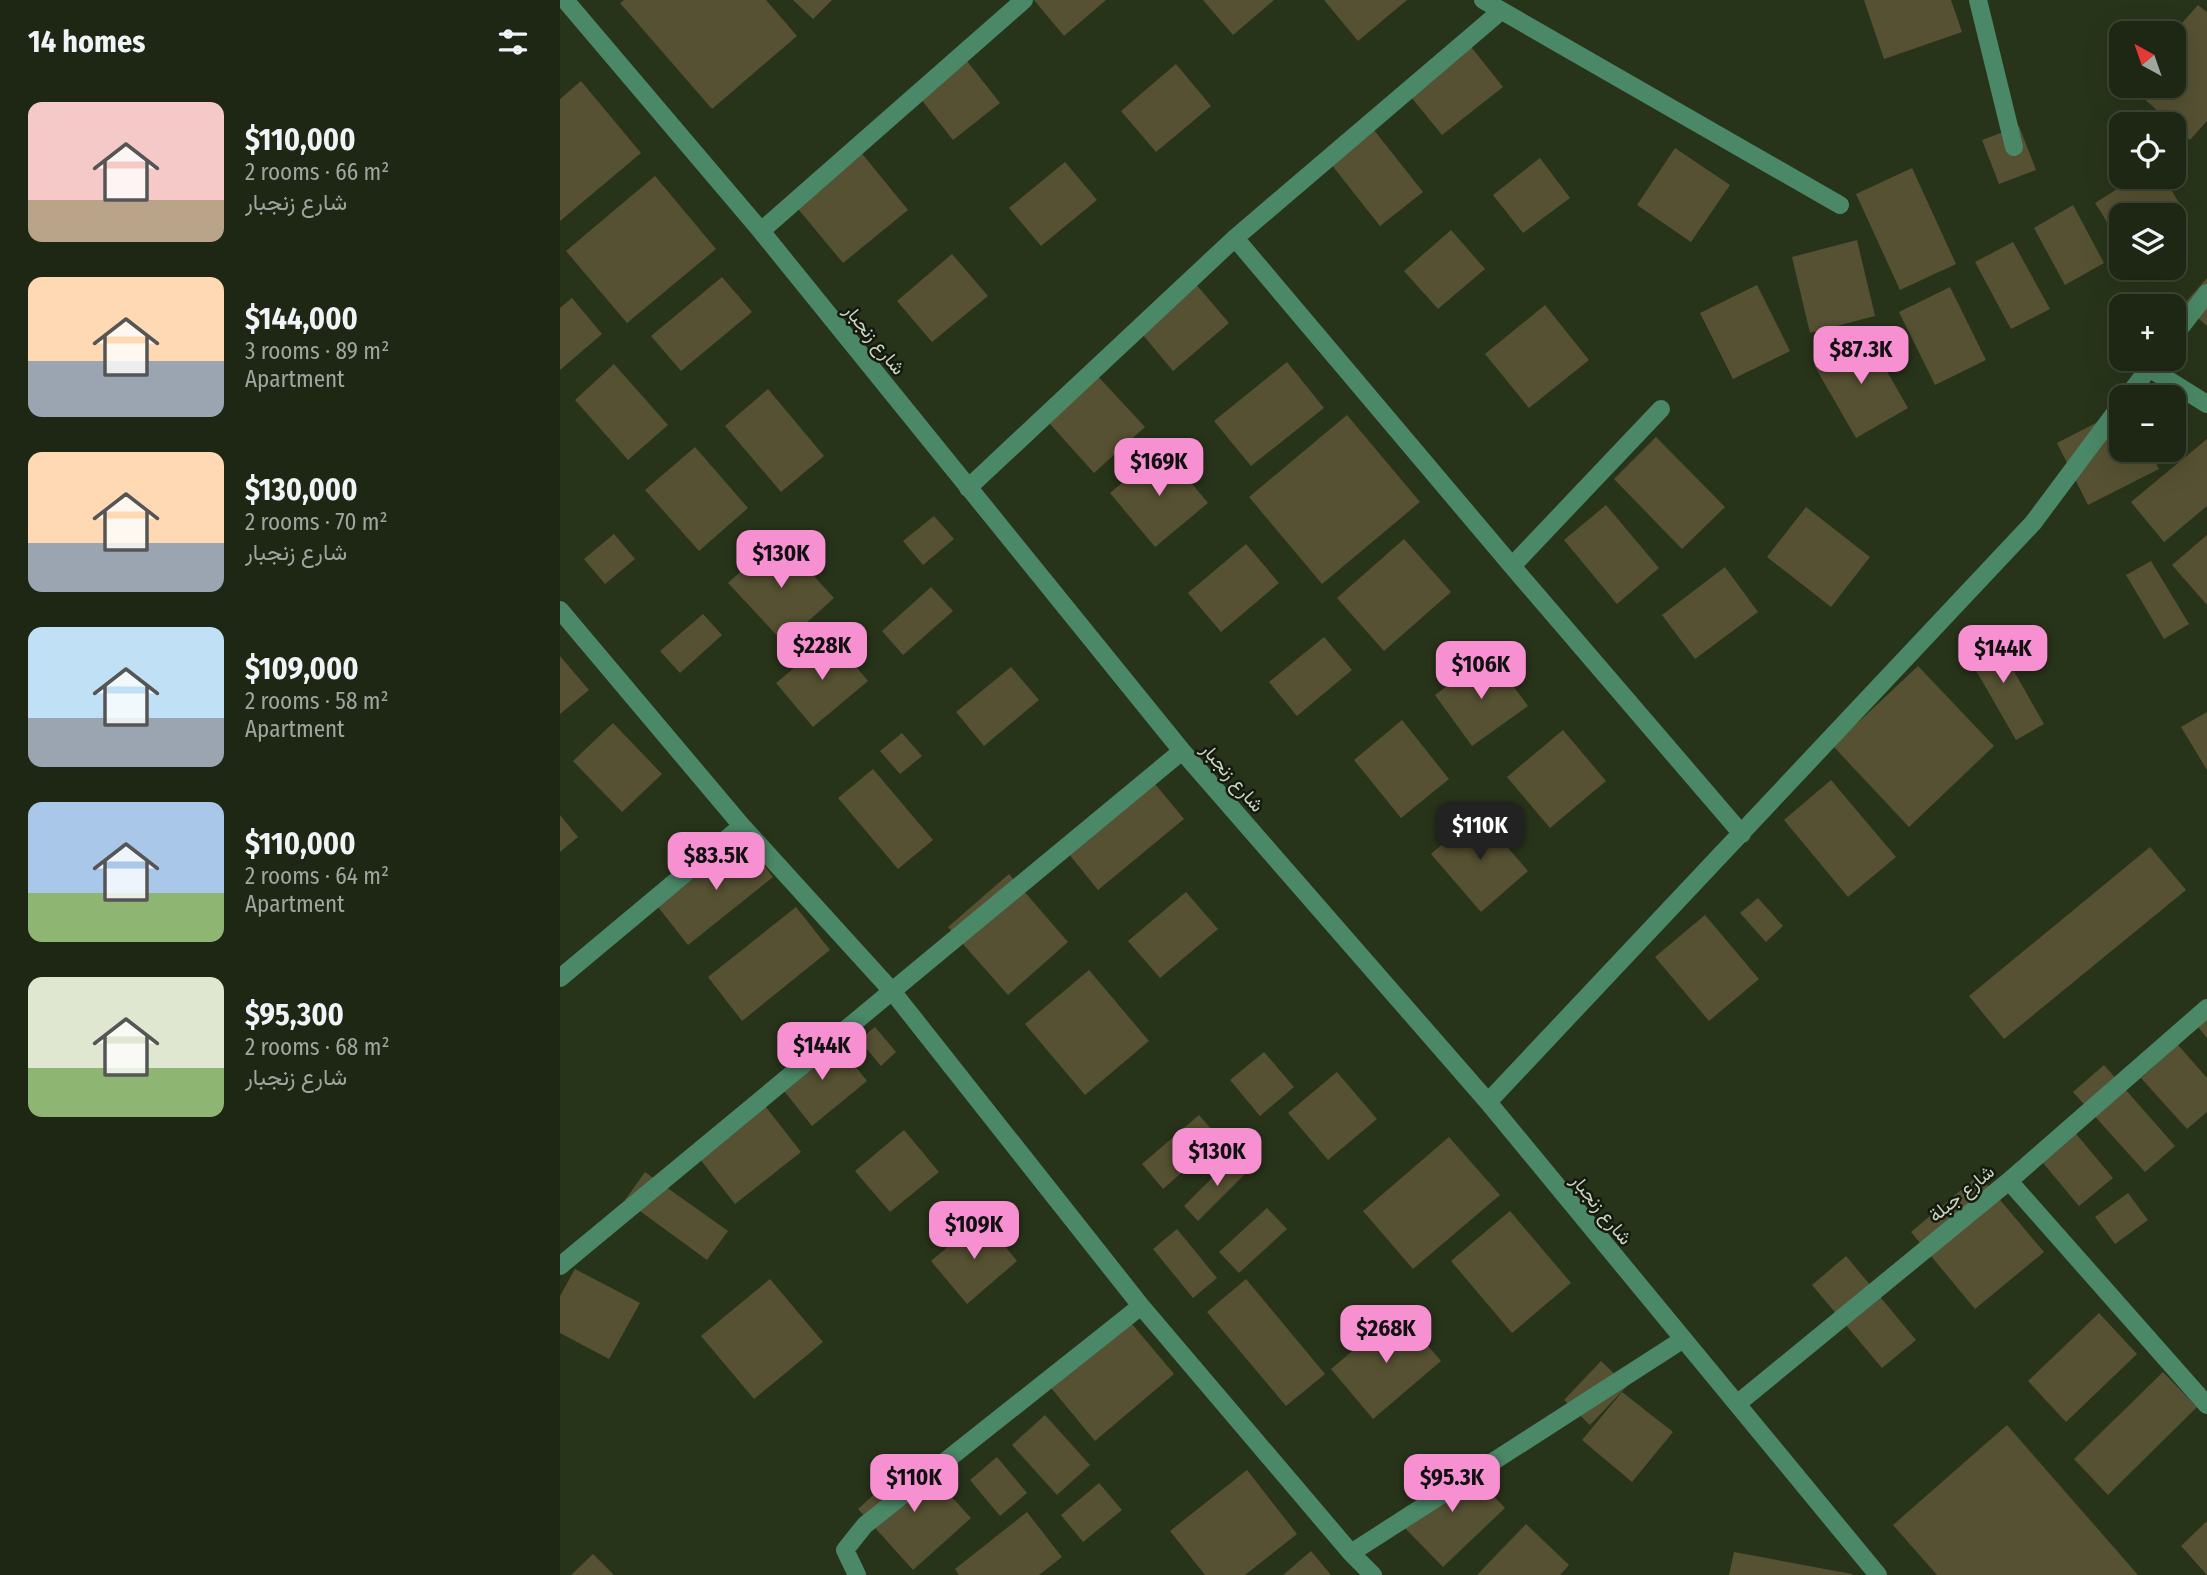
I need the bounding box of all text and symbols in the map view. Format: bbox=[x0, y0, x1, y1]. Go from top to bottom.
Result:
north arrow bbox=[2109, 21, 2186, 98]
map controls bbox=[2109, 21, 2186, 462]
icon: filters bbox=[494, 23, 532, 61]
text: 14 homes bbox=[28, 24, 145, 60]
button: locate bbox=[2109, 112, 2186, 189]
text: $110,000 bbox=[245, 122, 356, 158]
icon: home bbox=[84, 130, 168, 214]
text: 2 rooms · 66 m² bbox=[245, 158, 389, 186]
text: شارع زنجبار bbox=[245, 188, 347, 216]
button: layers bbox=[2109, 203, 2186, 280]
button: + bbox=[2109, 294, 2186, 371]
street label: شارع زنجبار bbox=[838, 299, 910, 380]
text: $144,000 bbox=[245, 301, 358, 337]
icon: home bbox=[84, 305, 168, 389]
pin: $87.3K bbox=[1804, 326, 1918, 386]
text: $87.3K bbox=[1830, 335, 1892, 363]
text: 3 rooms · 89 m² bbox=[245, 337, 389, 365]
text: Apartment bbox=[245, 365, 345, 393]
button: − bbox=[2109, 385, 2186, 462]
pin: $169K bbox=[1110, 438, 1208, 498]
text: $169K bbox=[1130, 447, 1188, 475]
text: $130,000 bbox=[245, 472, 358, 508]
icon: home bbox=[84, 480, 168, 564]
text: 2 rooms · 70 m² bbox=[245, 508, 388, 536]
pin: $130K bbox=[732, 530, 830, 590]
text: شارع زنجبار bbox=[245, 538, 347, 566]
text: $130K bbox=[752, 539, 810, 567]
pin: $228K bbox=[773, 622, 871, 682]
pin: $144K bbox=[1954, 626, 2052, 685]
text: $228K bbox=[793, 631, 851, 659]
text: $144K bbox=[1974, 634, 2032, 662]
pin: $106K bbox=[1432, 642, 1530, 701]
text: $106K bbox=[1452, 650, 1510, 678]
text: $109,000 bbox=[245, 651, 359, 687]
icon: home bbox=[84, 655, 168, 739]
text: 2 rooms · 58 m² bbox=[245, 687, 389, 715]
text: Apartment bbox=[245, 715, 345, 743]
street label: شارع زنجبار bbox=[1195, 737, 1269, 817]
pin: $110K bbox=[1431, 802, 1529, 862]
text: $110K bbox=[1452, 811, 1508, 839]
text: $110,000 bbox=[245, 826, 356, 862]
icon: home bbox=[84, 830, 168, 914]
pin: $83.5K bbox=[659, 832, 773, 892]
text: $83.5K bbox=[684, 841, 748, 869]
text: 2 rooms · 64 m² bbox=[245, 862, 389, 890]
text: Apartment bbox=[245, 890, 345, 918]
text: $95,300 bbox=[245, 997, 344, 1033]
icon: home bbox=[84, 1005, 168, 1089]
pin: $144K bbox=[773, 1023, 871, 1082]
text: $144K bbox=[793, 1031, 851, 1059]
text: 2 rooms · 68 m² bbox=[245, 1033, 390, 1061]
text: شارع زنجبار bbox=[245, 1063, 347, 1091]
pin: $130K bbox=[1168, 1128, 1266, 1188]
text: $130K bbox=[1188, 1137, 1246, 1165]
street label: شارع جبلة bbox=[1924, 1160, 1999, 1228]
street label: شارع زنجبار bbox=[1565, 1169, 1637, 1250]
pin: $109K bbox=[925, 1202, 1023, 1261]
text: $109K bbox=[945, 1210, 1003, 1238]
pin: $268K bbox=[1337, 1306, 1435, 1365]
text: $268K bbox=[1356, 1314, 1416, 1342]
pin: $110K bbox=[865, 1454, 963, 1514]
pin: $95.3K bbox=[1395, 1454, 1509, 1514]
text: $110K bbox=[886, 1463, 942, 1491]
text: $95.3K bbox=[1420, 1463, 1484, 1491]

